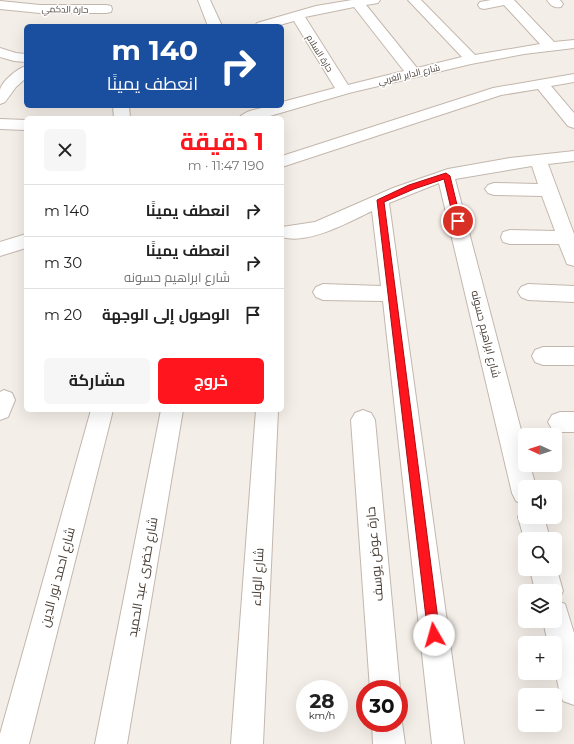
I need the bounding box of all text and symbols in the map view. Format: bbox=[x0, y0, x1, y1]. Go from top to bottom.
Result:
street label: حارة الدكمي bbox=[41, 3, 89, 17]
street label: حارة السلام bbox=[303, 32, 336, 74]
text: 140 m bbox=[111, 33, 198, 67]
icon: right bbox=[212, 40, 264, 92]
street label: شارع الداير الغربي bbox=[377, 62, 441, 88]
text: انعطف يمينًا bbox=[107, 73, 198, 95]
text: 1 دقيقة bbox=[180, 127, 264, 156]
button: close bbox=[44, 129, 86, 171]
text: 190 m · 11:47 bbox=[188, 157, 264, 173]
icon: right bbox=[242, 200, 264, 222]
text: 140 m bbox=[44, 201, 89, 220]
text: انعطف يمينًا bbox=[146, 201, 230, 220]
pin bbox=[441, 204, 475, 238]
icon: arrive bbox=[447, 210, 469, 232]
text: انعطف يمينًا bbox=[146, 241, 230, 260]
icon: right bbox=[242, 252, 264, 274]
text: 30 m bbox=[44, 253, 82, 272]
text: شارع ابراهيم حسونه bbox=[124, 269, 230, 285]
street label: شارع ابراهيم حسونه bbox=[467, 289, 504, 379]
icon: arrive bbox=[242, 304, 264, 326]
text: 20 m bbox=[44, 305, 82, 324]
text: الوصول إلى الوجهة bbox=[102, 305, 230, 324]
button: مشاركة bbox=[44, 358, 150, 404]
button: خروج bbox=[158, 358, 264, 404]
north arrow bbox=[518, 428, 562, 472]
map controls bbox=[518, 428, 562, 732]
button: sound bbox=[518, 480, 562, 524]
street label: حارة عوض يوسف bbox=[362, 506, 386, 602]
street label: شارع خضرى عبد الحميد bbox=[124, 516, 161, 639]
street label: شارع احمد نور الدين bbox=[36, 525, 79, 629]
button: search bbox=[518, 532, 562, 576]
street label: شارع الولاء bbox=[247, 547, 268, 607]
button: layers bbox=[518, 584, 562, 628]
position arrow bbox=[413, 614, 455, 656]
button: + bbox=[518, 636, 562, 680]
speed limit sign: 30 bbox=[356, 680, 408, 732]
button: − bbox=[518, 688, 562, 732]
text: 28 bbox=[310, 689, 335, 713]
text: km/h bbox=[309, 709, 335, 722]

